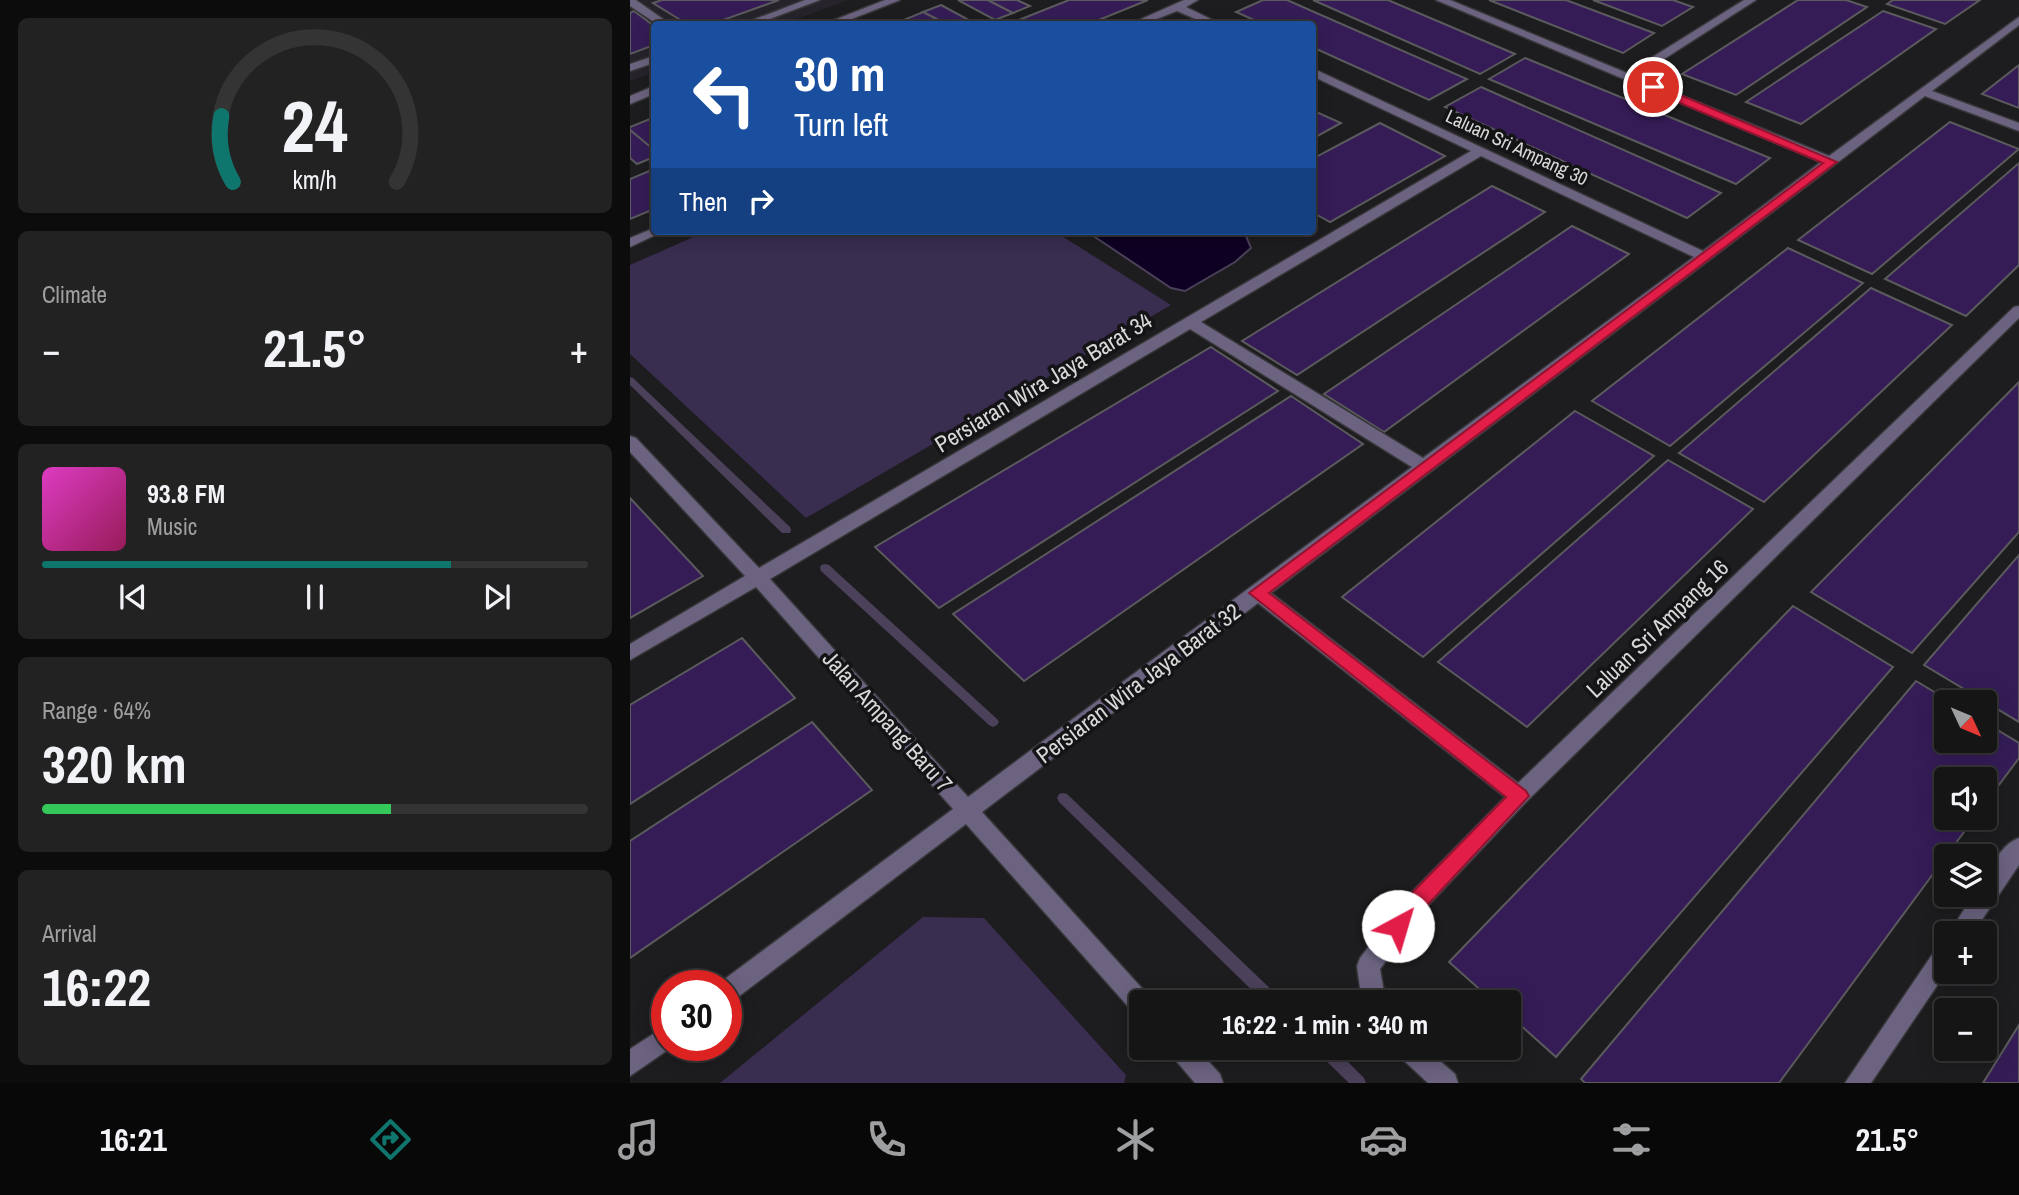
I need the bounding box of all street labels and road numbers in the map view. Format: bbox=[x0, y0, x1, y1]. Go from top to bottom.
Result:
street label: Laluan Sri Ampang 30 bbox=[1442, 103, 1592, 191]
street label: Persiaran Wira Jaya Barat 34 bbox=[929, 304, 1158, 459]
street label: Laluan Sri Ampang 16 bbox=[1579, 552, 1735, 704]
street label: Persiaran Wira Jaya Barat 32 bbox=[1029, 596, 1247, 770]
street label: Jalan Ampang Baru 7 bbox=[816, 644, 960, 798]

